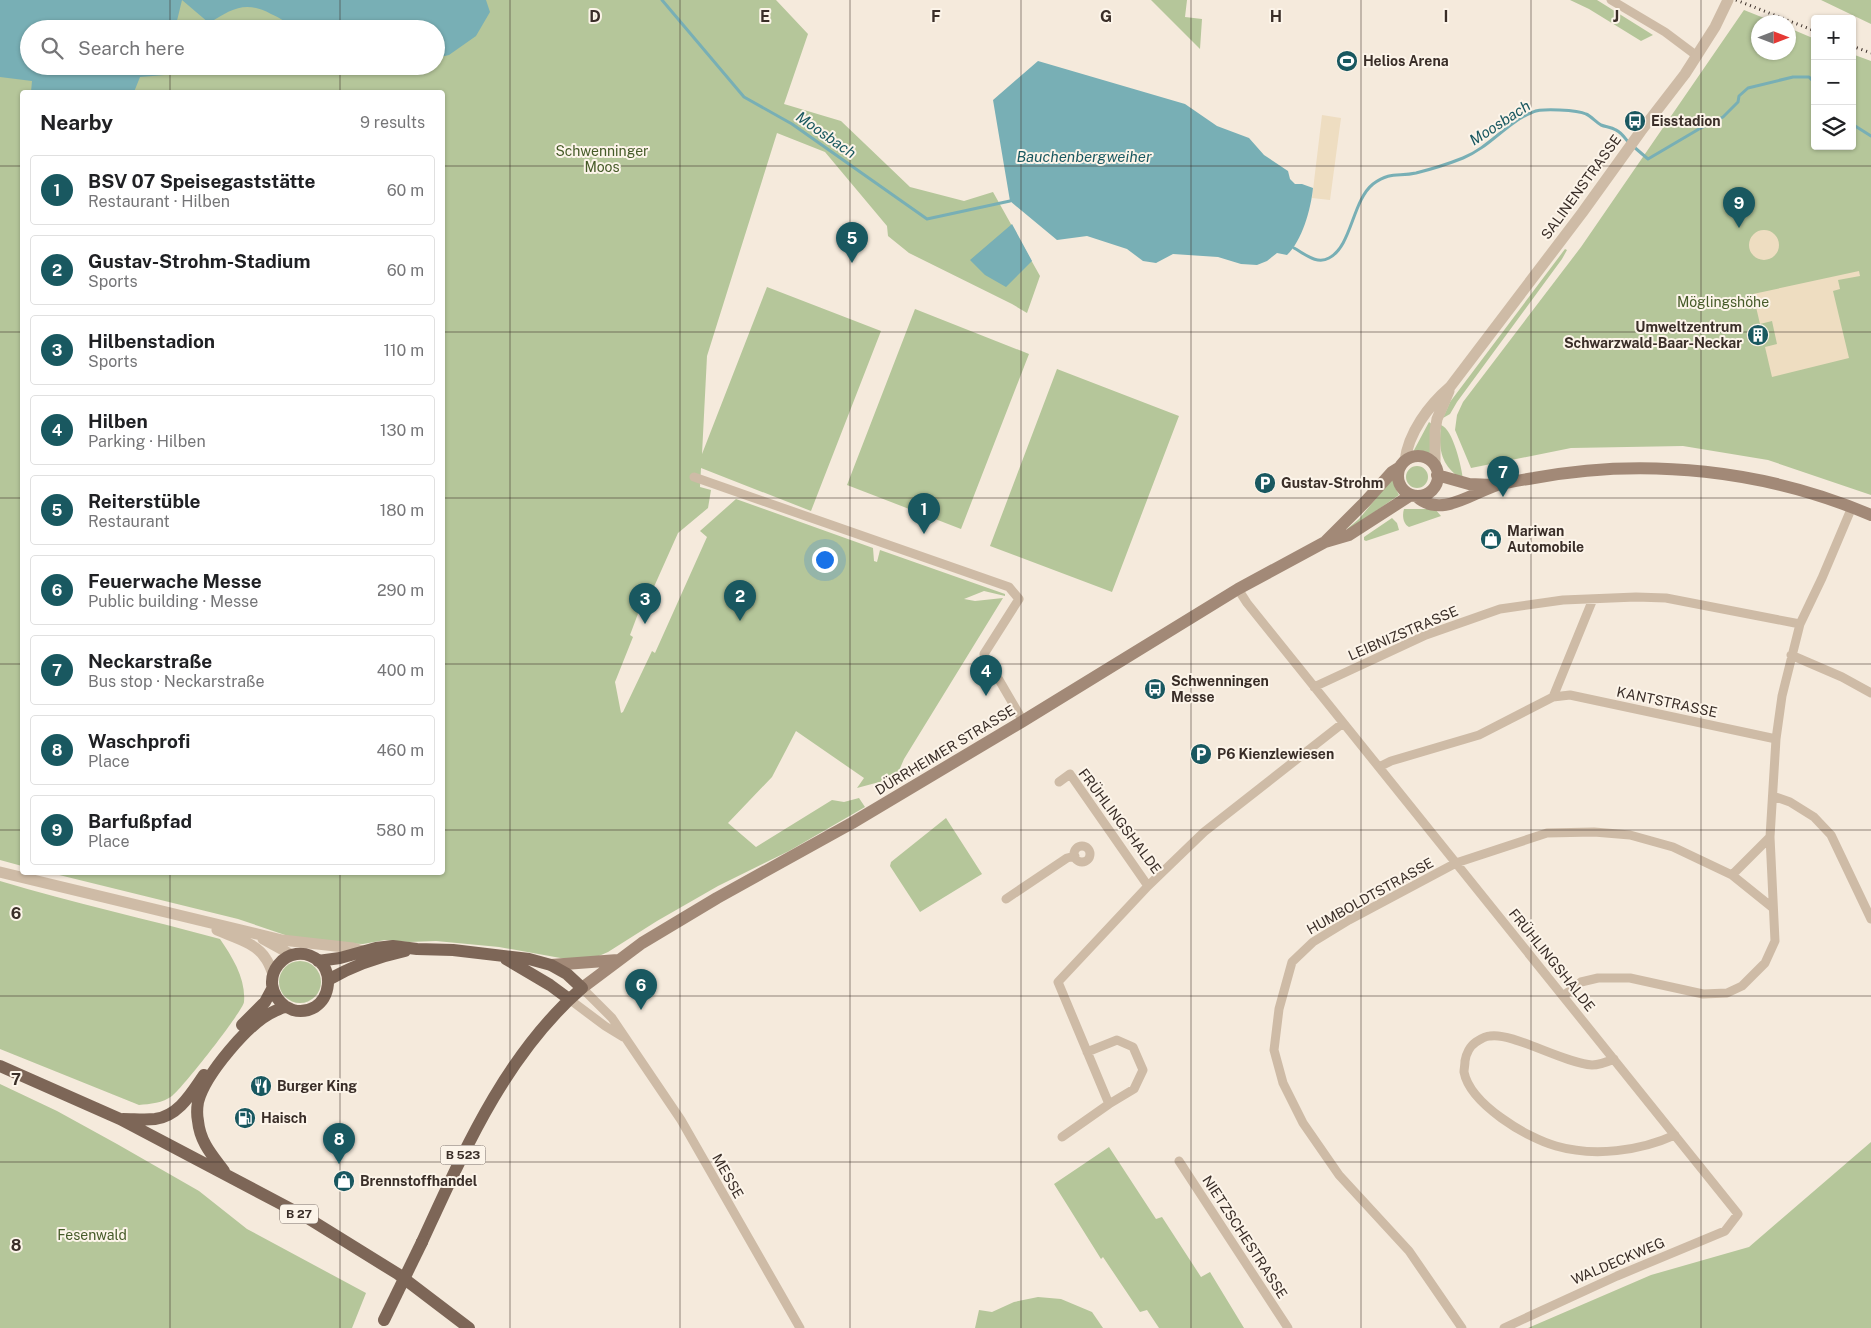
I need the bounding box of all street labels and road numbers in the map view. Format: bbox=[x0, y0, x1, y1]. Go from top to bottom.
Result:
street label: SALINENSTRASSE bbox=[1538, 132, 1624, 242]
street label: LEIBNIZSTRASSE bbox=[1346, 603, 1460, 663]
street label: KANTSTRASSE bbox=[1615, 683, 1719, 721]
street label: DÜRRHEIMER STRASSE bbox=[871, 700, 1018, 798]
street label: FRÜHLINGSHALDE bbox=[1075, 764, 1166, 877]
street label: HUMBOLDTSTRASSE bbox=[1304, 854, 1436, 938]
street label: FRÜHLINGSHALDE bbox=[1506, 904, 1600, 1015]
road number: B 523 bbox=[440, 1146, 486, 1164]
street label: MESSE bbox=[709, 1151, 747, 1201]
street label: NIETZSCHESTRASSE bbox=[1199, 1173, 1291, 1301]
road number: B 27 bbox=[280, 1204, 318, 1224]
street label: WALDECKWEG bbox=[1569, 1234, 1667, 1288]

